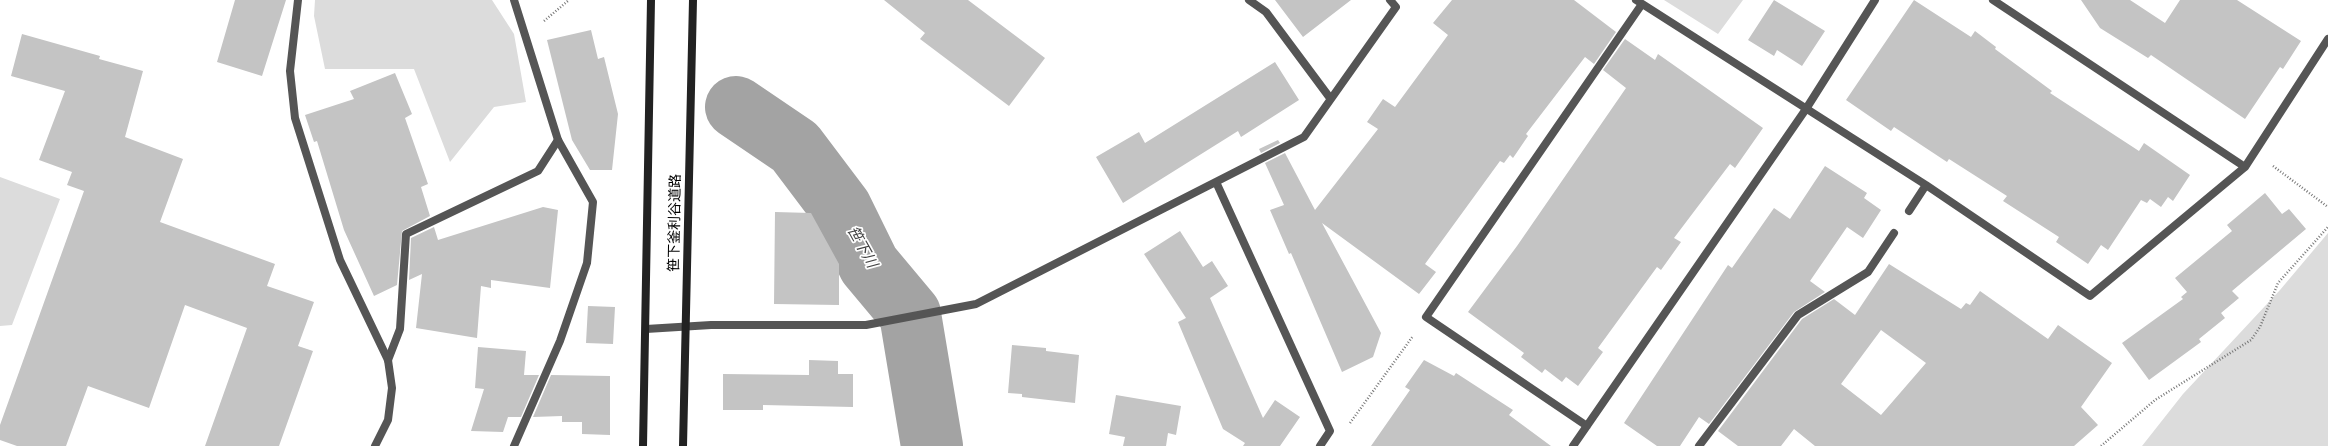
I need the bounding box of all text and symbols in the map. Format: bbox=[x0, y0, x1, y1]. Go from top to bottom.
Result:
street label: 笹下釜利谷道路 bbox=[666, 174, 684, 272]
water label: 笹下川 bbox=[843, 223, 881, 271]

